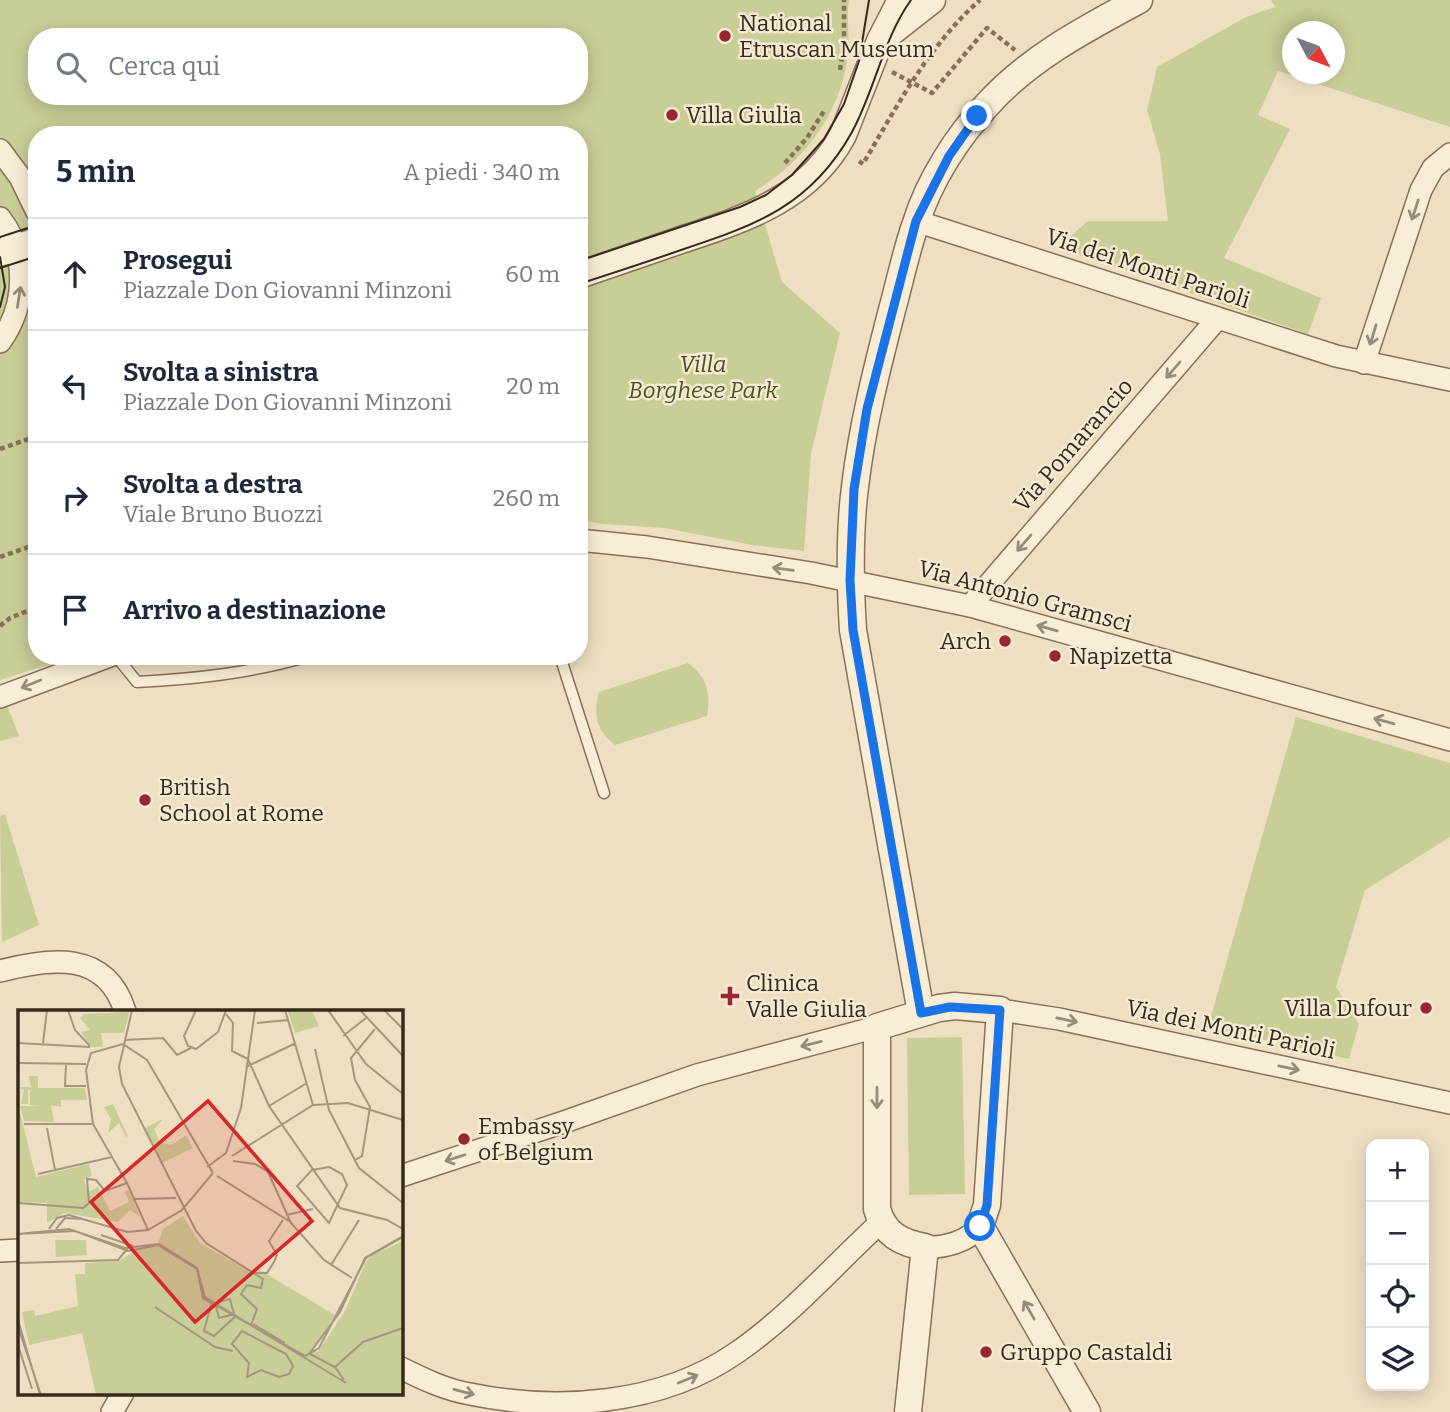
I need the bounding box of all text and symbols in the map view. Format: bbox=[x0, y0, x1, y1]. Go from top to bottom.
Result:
place label: National Etruscan Museum bbox=[739, 9, 934, 63]
north arrow bbox=[1282, 21, 1345, 84]
search box bbox=[28, 28, 588, 105]
marker: National Etruscan Museum bbox=[717, 28, 733, 44]
icon: search bbox=[52, 48, 90, 86]
text: Cerca qui bbox=[108, 51, 220, 82]
route end bbox=[961, 100, 992, 131]
place label: Villa Giulia bbox=[686, 101, 802, 129]
marker: Villa Giulia bbox=[664, 107, 680, 123]
text: 5 min bbox=[56, 154, 135, 190]
text: A piedi · 340 m bbox=[404, 158, 560, 186]
one-way arrow bbox=[1407, 199, 1420, 221]
street label: Via dei Monti Parioli bbox=[1042, 222, 1254, 314]
text: Prosegui bbox=[123, 245, 232, 276]
icon: ahead bbox=[56, 255, 94, 293]
text: 60 m bbox=[505, 260, 560, 288]
text: Piazzale Don Giovanni Minzoni bbox=[123, 276, 452, 304]
one-way arrow bbox=[13, 286, 26, 309]
one-way arrow bbox=[1366, 324, 1379, 346]
park label: Villa Borghese Park bbox=[628, 350, 778, 404]
text: Svolta a sinistra bbox=[123, 357, 319, 388]
one-way arrow bbox=[1165, 361, 1180, 379]
icon: left bbox=[56, 367, 94, 405]
text: 20 m bbox=[506, 372, 560, 400]
street label: Via Pomarancio bbox=[1007, 372, 1139, 518]
text: Piazzale Don Giovanni Minzoni bbox=[123, 388, 452, 416]
text: Svolta a destra bbox=[123, 469, 302, 500]
icon: right bbox=[56, 479, 94, 517]
text: 260 m bbox=[493, 484, 560, 512]
text: Viale Bruno Buozzi bbox=[123, 500, 323, 528]
one-way arrow bbox=[1016, 534, 1032, 552]
street label: Via Antonio Gramsci bbox=[915, 554, 1135, 638]
one-way arrow bbox=[772, 562, 795, 575]
icon: arrive bbox=[56, 591, 94, 629]
text: Arrivo a destinazione bbox=[123, 595, 386, 626]
one-way arrow bbox=[1036, 620, 1058, 633]
place label: Arch bbox=[940, 627, 991, 655]
marker: Arch bbox=[997, 633, 1013, 649]
place label: Napizetta bbox=[1069, 642, 1173, 670]
marker: Napizetta bbox=[1047, 648, 1063, 664]
one-way arrow bbox=[21, 679, 43, 692]
one-way arrow bbox=[1373, 714, 1395, 727]
place label: British School at Rome bbox=[159, 773, 324, 827]
marker: British School at Rome bbox=[137, 792, 153, 808]
place label: Clinica Valle Giulia bbox=[746, 969, 867, 1023]
marker: Clinica Valle Giulia bbox=[720, 986, 740, 1006]
street label: Via dei Monti Parioli bbox=[1124, 993, 1338, 1065]
place label: Villa Dufour bbox=[1284, 994, 1412, 1022]
marker: Villa Dufour bbox=[1418, 1000, 1434, 1016]
inset map bbox=[18, 1010, 402, 1394]
one-way arrow bbox=[1055, 1014, 1078, 1028]
one-way arrow bbox=[800, 1038, 823, 1051]
one-way arrow bbox=[1277, 1062, 1300, 1076]
one-way arrow bbox=[870, 1086, 884, 1109]
place label: Embassy of Belgium bbox=[478, 1112, 593, 1166]
marker: Embassy of Belgium bbox=[456, 1131, 472, 1147]
map controls bbox=[1366, 1139, 1429, 1391]
button: + bbox=[1366, 1139, 1429, 1202]
one-way arrow bbox=[444, 1152, 466, 1165]
button: − bbox=[1366, 1202, 1429, 1265]
route start bbox=[964, 1210, 995, 1241]
button: locate bbox=[1366, 1265, 1429, 1328]
one-way arrow bbox=[1022, 1300, 1035, 1321]
button: layers bbox=[1366, 1328, 1429, 1391]
place label: Gruppo Castaldi bbox=[1000, 1338, 1172, 1366]
marker: Gruppo Castaldi bbox=[978, 1344, 994, 1360]
one-way arrow bbox=[677, 1372, 698, 1385]
one-way arrow bbox=[452, 1386, 475, 1400]

